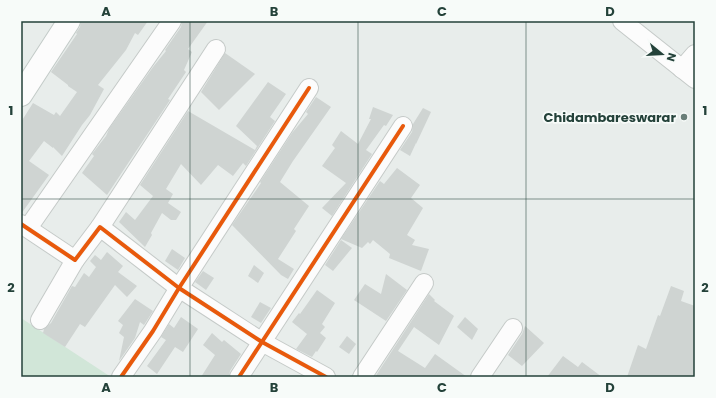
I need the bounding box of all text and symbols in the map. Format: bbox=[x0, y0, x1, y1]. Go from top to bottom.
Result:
text: A bbox=[101, 2, 111, 21]
text: B bbox=[270, 2, 279, 21]
text: C bbox=[437, 2, 447, 21]
text: D bbox=[605, 2, 615, 21]
north arrow bbox=[642, 34, 682, 74]
text: N bbox=[663, 51, 680, 64]
text: 1 bbox=[9, 101, 13, 120]
text: 1 bbox=[703, 101, 707, 120]
place label: Chidambareswarar bbox=[544, 108, 676, 127]
marker: Chidambareswarar bbox=[679, 112, 689, 122]
text: 2 bbox=[7, 278, 15, 297]
text: 2 bbox=[701, 278, 709, 297]
text: A bbox=[101, 378, 111, 397]
text: B bbox=[270, 378, 279, 397]
text: C bbox=[437, 378, 447, 397]
text: D bbox=[605, 378, 615, 397]

